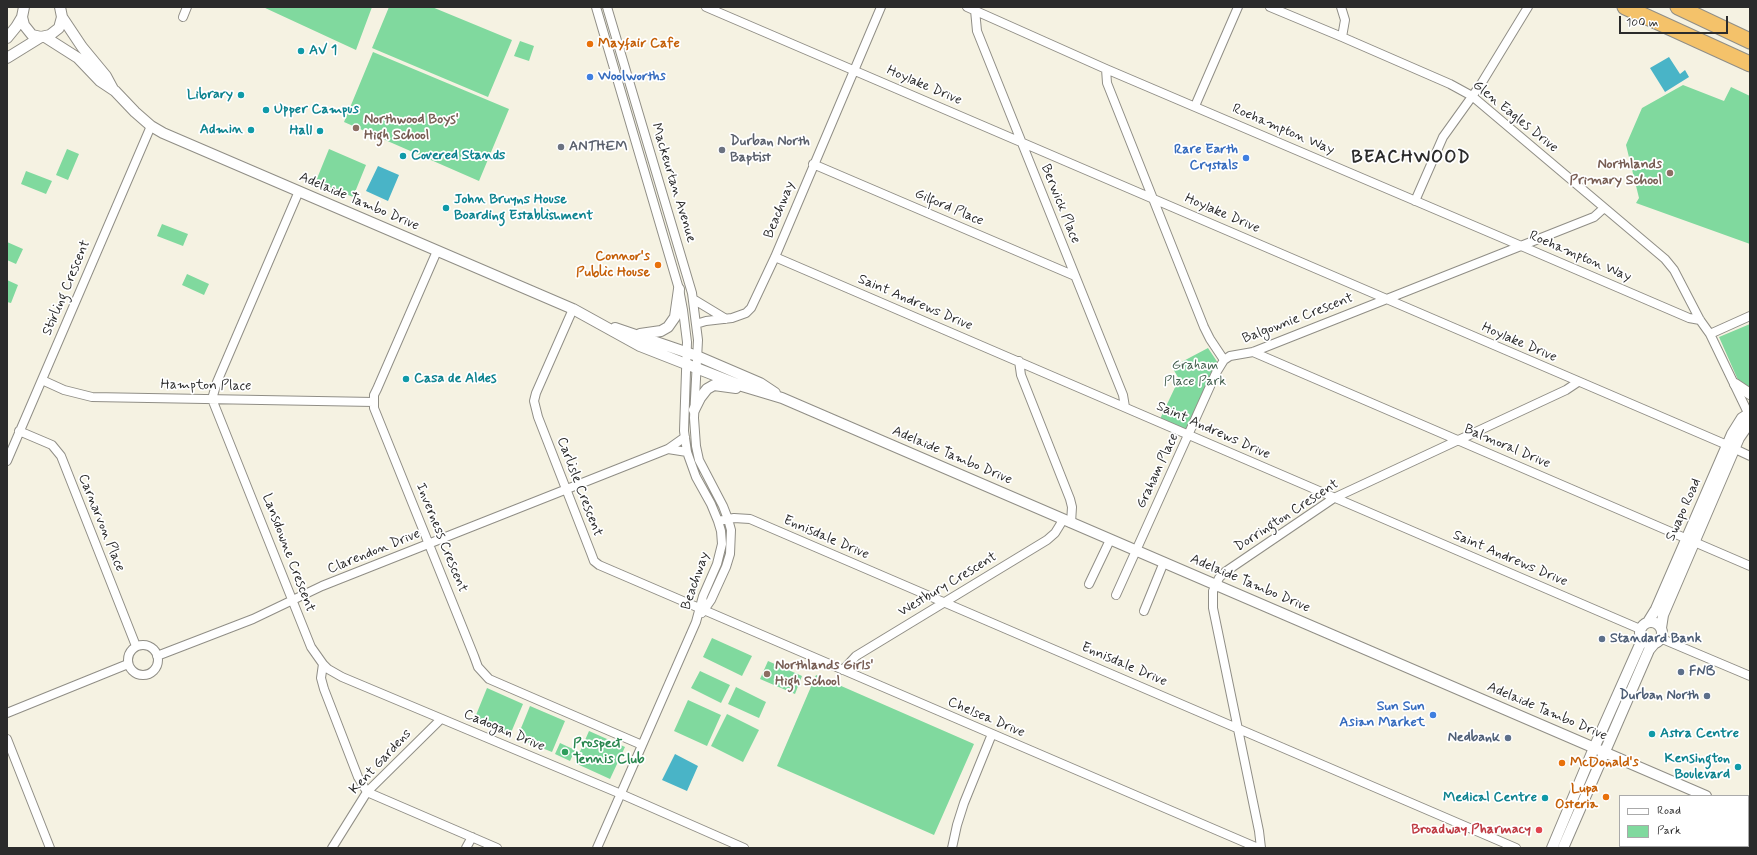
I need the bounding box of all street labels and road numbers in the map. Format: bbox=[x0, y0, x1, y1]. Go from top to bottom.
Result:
street label: Hoylake Drive bbox=[884, 63, 964, 109]
street label: Glen Eagles Drive bbox=[1469, 77, 1561, 157]
street label: Roehampton Way bbox=[1229, 101, 1337, 159]
street label: Mackeurtan Avenue bbox=[647, 121, 699, 245]
street label: Berwick Place bbox=[1036, 162, 1084, 246]
street label: Adelaide Tambo Drive bbox=[296, 169, 422, 235]
street label: Beachway bbox=[761, 179, 799, 241]
street label: Gilford Place bbox=[912, 186, 986, 230]
street label: Hoylake Drive bbox=[1182, 191, 1262, 237]
street label: Roehampton Way bbox=[1526, 228, 1634, 286]
street label: Stirling Crescent bbox=[39, 238, 95, 338]
street label: Saint Andrews Drive bbox=[855, 271, 975, 335]
street label: Balgownie Crescent bbox=[1240, 290, 1356, 348]
street label: Hoylake Drive bbox=[1479, 320, 1559, 366]
street label: Hampton Place bbox=[160, 377, 252, 395]
street label: Saint Andrews Drive bbox=[1153, 398, 1273, 464]
street label: Balmoral Drive bbox=[1461, 421, 1553, 473]
street label: Adelaide Tambo Drive bbox=[889, 423, 1015, 489]
street label: Graham Place bbox=[1133, 431, 1183, 511]
street label: Carlisle Crescent bbox=[552, 435, 606, 539]
street label: Carnarvon Place bbox=[74, 472, 128, 574]
street label: Dorrington Crescent bbox=[1232, 476, 1342, 556]
street label: Swapo Road bbox=[1663, 476, 1705, 544]
street label: Inverness Crescent bbox=[411, 481, 471, 595]
street label: Lansdowne Crescent bbox=[258, 491, 318, 615]
street label: Ennisdale Drive bbox=[781, 512, 871, 564]
street label: Clarendon Drive bbox=[325, 526, 423, 578]
street label: Saint Andrews Drive bbox=[1450, 527, 1570, 591]
street label: Westbury Crescent bbox=[896, 549, 1000, 621]
street label: Beachway bbox=[678, 550, 714, 612]
street label: Adelaide Tambo Drive bbox=[1187, 551, 1313, 617]
street label: Ennisdale Drive bbox=[1079, 639, 1169, 691]
street label: Adelaide Tambo Drive bbox=[1484, 679, 1610, 745]
street label: Chelsea Drive bbox=[945, 694, 1027, 742]
street label: Cadogan Drive bbox=[461, 706, 547, 756]
street label: Kent Gardens bbox=[346, 726, 416, 798]

